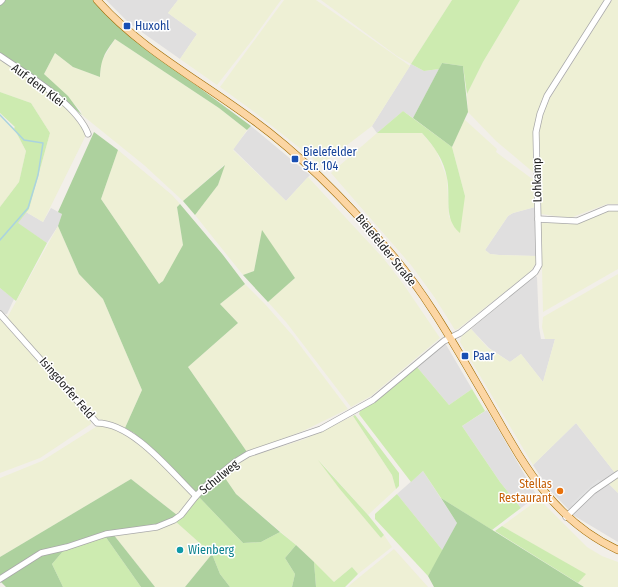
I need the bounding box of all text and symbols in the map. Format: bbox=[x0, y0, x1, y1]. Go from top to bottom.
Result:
place label: Huxohl bbox=[135, 19, 170, 33]
marker: Huxohl bbox=[122, 21, 132, 31]
street label: Auf dem Klei bbox=[9, 61, 67, 109]
place label: Bielefelder Str. 104 bbox=[303, 145, 358, 173]
marker: Bielefelder Str. 104 bbox=[290, 154, 300, 164]
street label: Lohkamp bbox=[530, 158, 544, 202]
street label: Bielefelder Straße bbox=[353, 211, 419, 289]
place label: Paar bbox=[473, 349, 495, 363]
marker: Paar bbox=[460, 351, 470, 361]
street label: Isingdorfer Feld bbox=[37, 354, 97, 422]
street label: Schulweg bbox=[197, 457, 242, 497]
place label: Stellas Restaurant bbox=[499, 477, 552, 505]
marker: Stellas Restaurant bbox=[555, 486, 565, 496]
place label: Wienberg bbox=[188, 543, 235, 557]
marker: Wienberg bbox=[175, 545, 185, 555]

